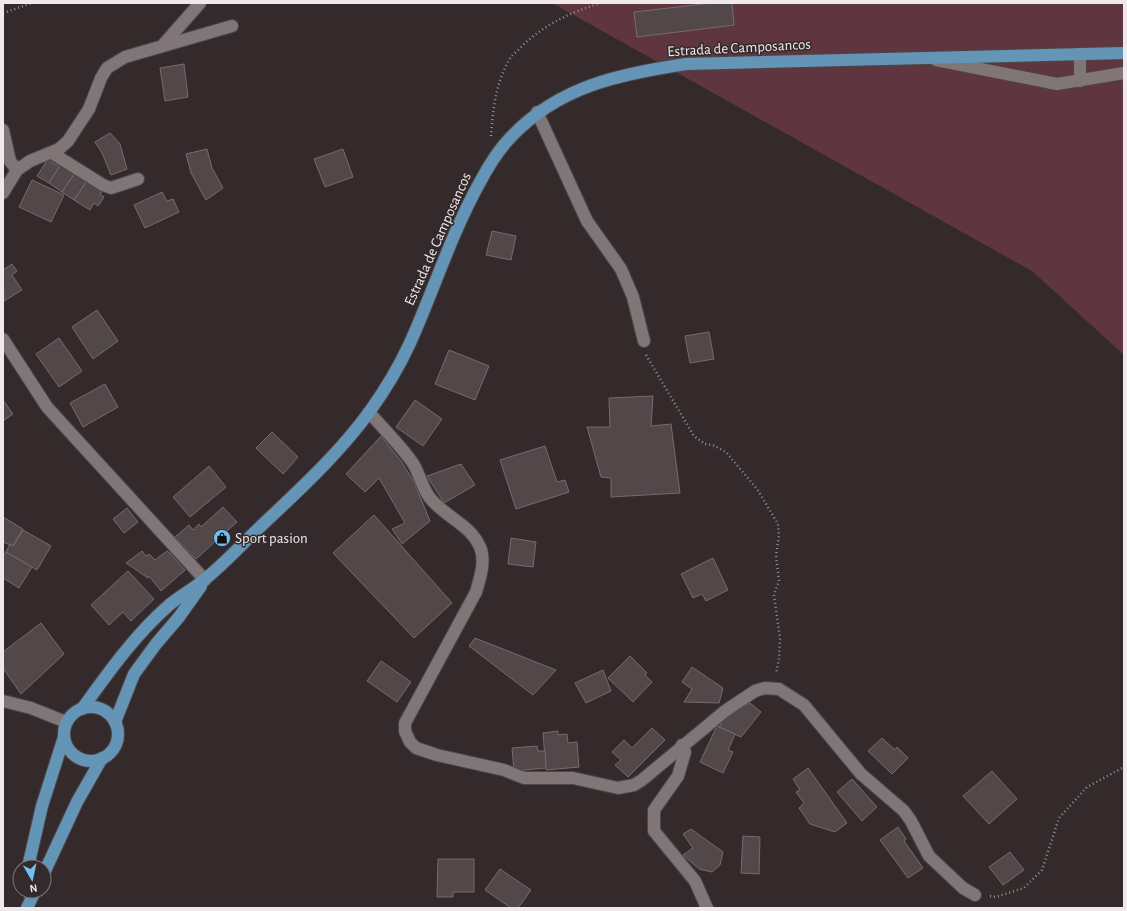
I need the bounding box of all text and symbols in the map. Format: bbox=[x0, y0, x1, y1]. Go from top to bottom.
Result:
street label: Estrada de Camposancos bbox=[667, 37, 811, 59]
street label: Estrada de Camposancos bbox=[402, 170, 474, 308]
shop icon: Sport pasion bbox=[212, 528, 232, 548]
place label: Sport pasion bbox=[235, 531, 308, 546]
north arrow bbox=[12, 859, 52, 899]
text: N bbox=[29, 882, 38, 894]

